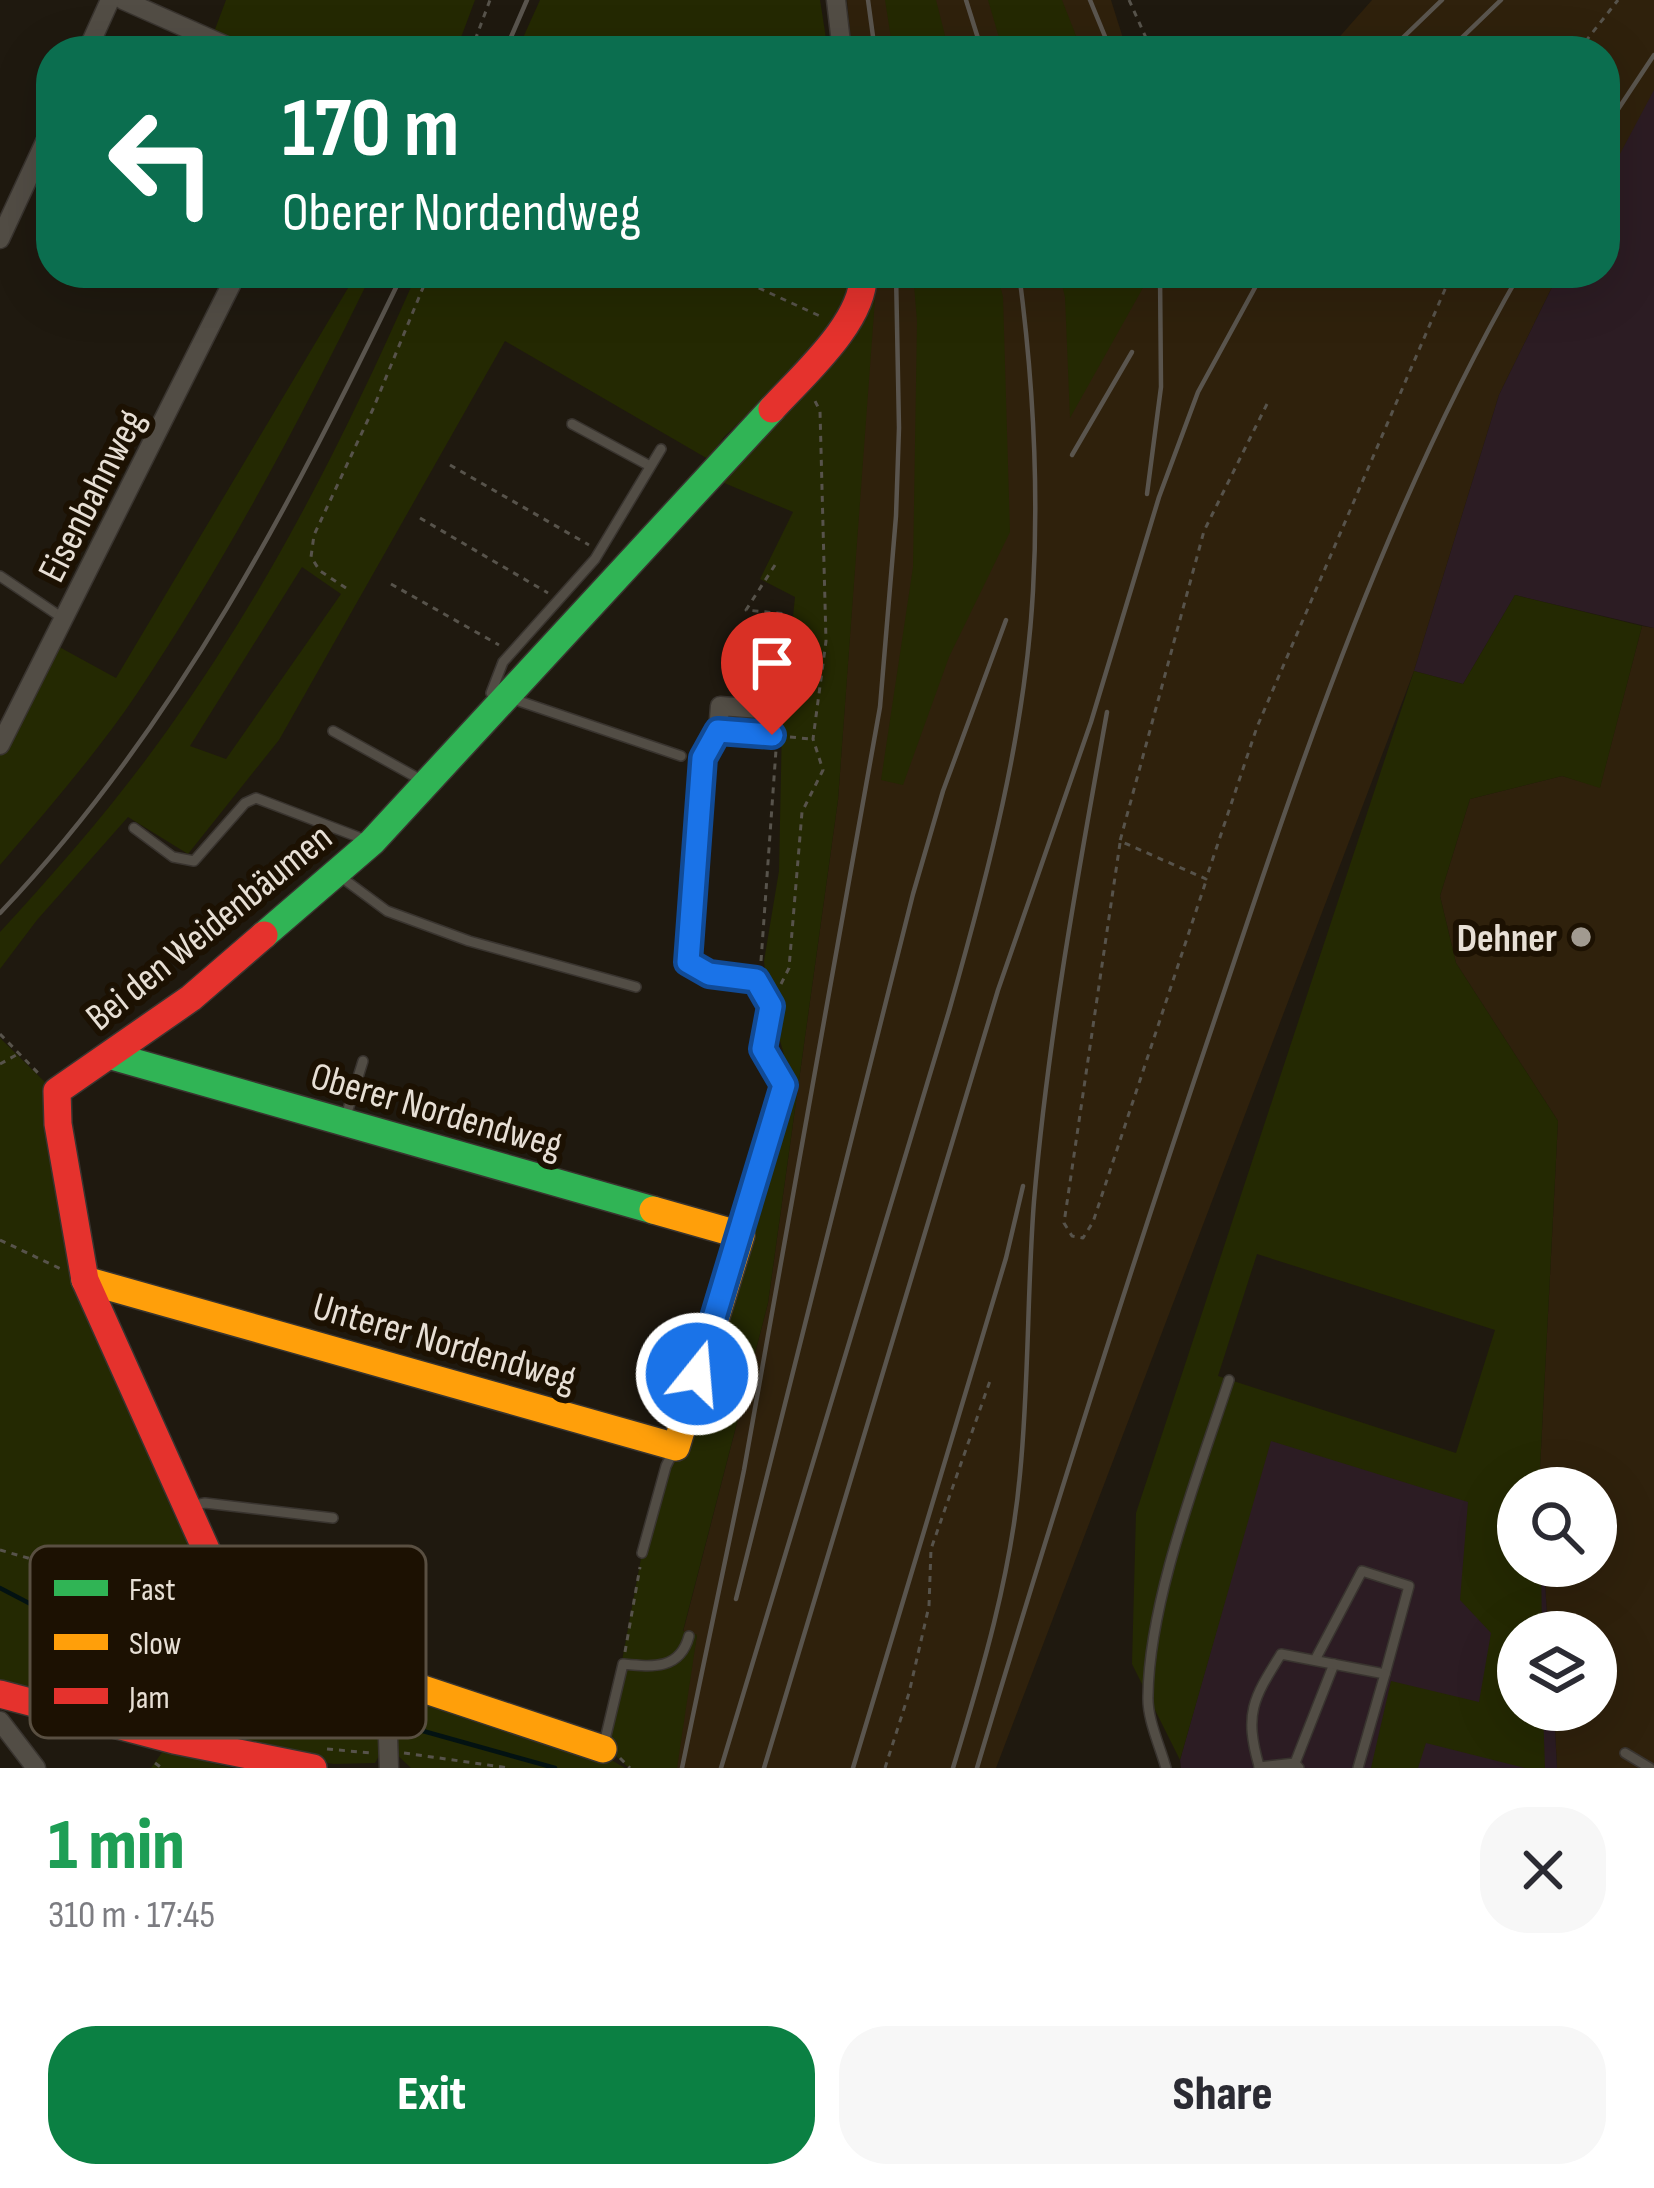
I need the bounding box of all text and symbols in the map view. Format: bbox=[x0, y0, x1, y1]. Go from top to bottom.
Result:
text: 170 m bbox=[282, 79, 459, 180]
icon: left bbox=[84, 84, 240, 240]
text: Oberer Nordendweg bbox=[282, 181, 641, 246]
street label: Eisenbahnweg bbox=[29, 402, 156, 590]
pin bbox=[721, 612, 823, 735]
icon: arrive bbox=[739, 630, 805, 696]
street label: Bei den Weidenbäumen bbox=[77, 815, 342, 1041]
place label: Dehner bbox=[1457, 916, 1557, 963]
marker: Dehner bbox=[1568, 924, 1594, 950]
street label: Oberer Nordendweg bbox=[305, 1053, 567, 1170]
street label: Unterer Nordendweg bbox=[307, 1283, 581, 1403]
position arrow bbox=[634, 1311, 760, 1437]
map controls bbox=[1497, 1467, 1617, 1731]
button: search bbox=[1497, 1467, 1617, 1587]
legend bbox=[30, 1546, 426, 1738]
text: Fast bbox=[129, 1570, 176, 1610]
button: layers bbox=[1497, 1611, 1617, 1731]
text: Slow bbox=[129, 1624, 181, 1664]
text: Jam bbox=[128, 1678, 170, 1718]
text: 1 min bbox=[48, 1803, 185, 1890]
button: close bbox=[1480, 1807, 1606, 1933]
text: 310 m · 17:45 bbox=[48, 1892, 215, 1939]
button: Exit bbox=[48, 2026, 815, 2164]
button: Share bbox=[839, 2026, 1606, 2164]

